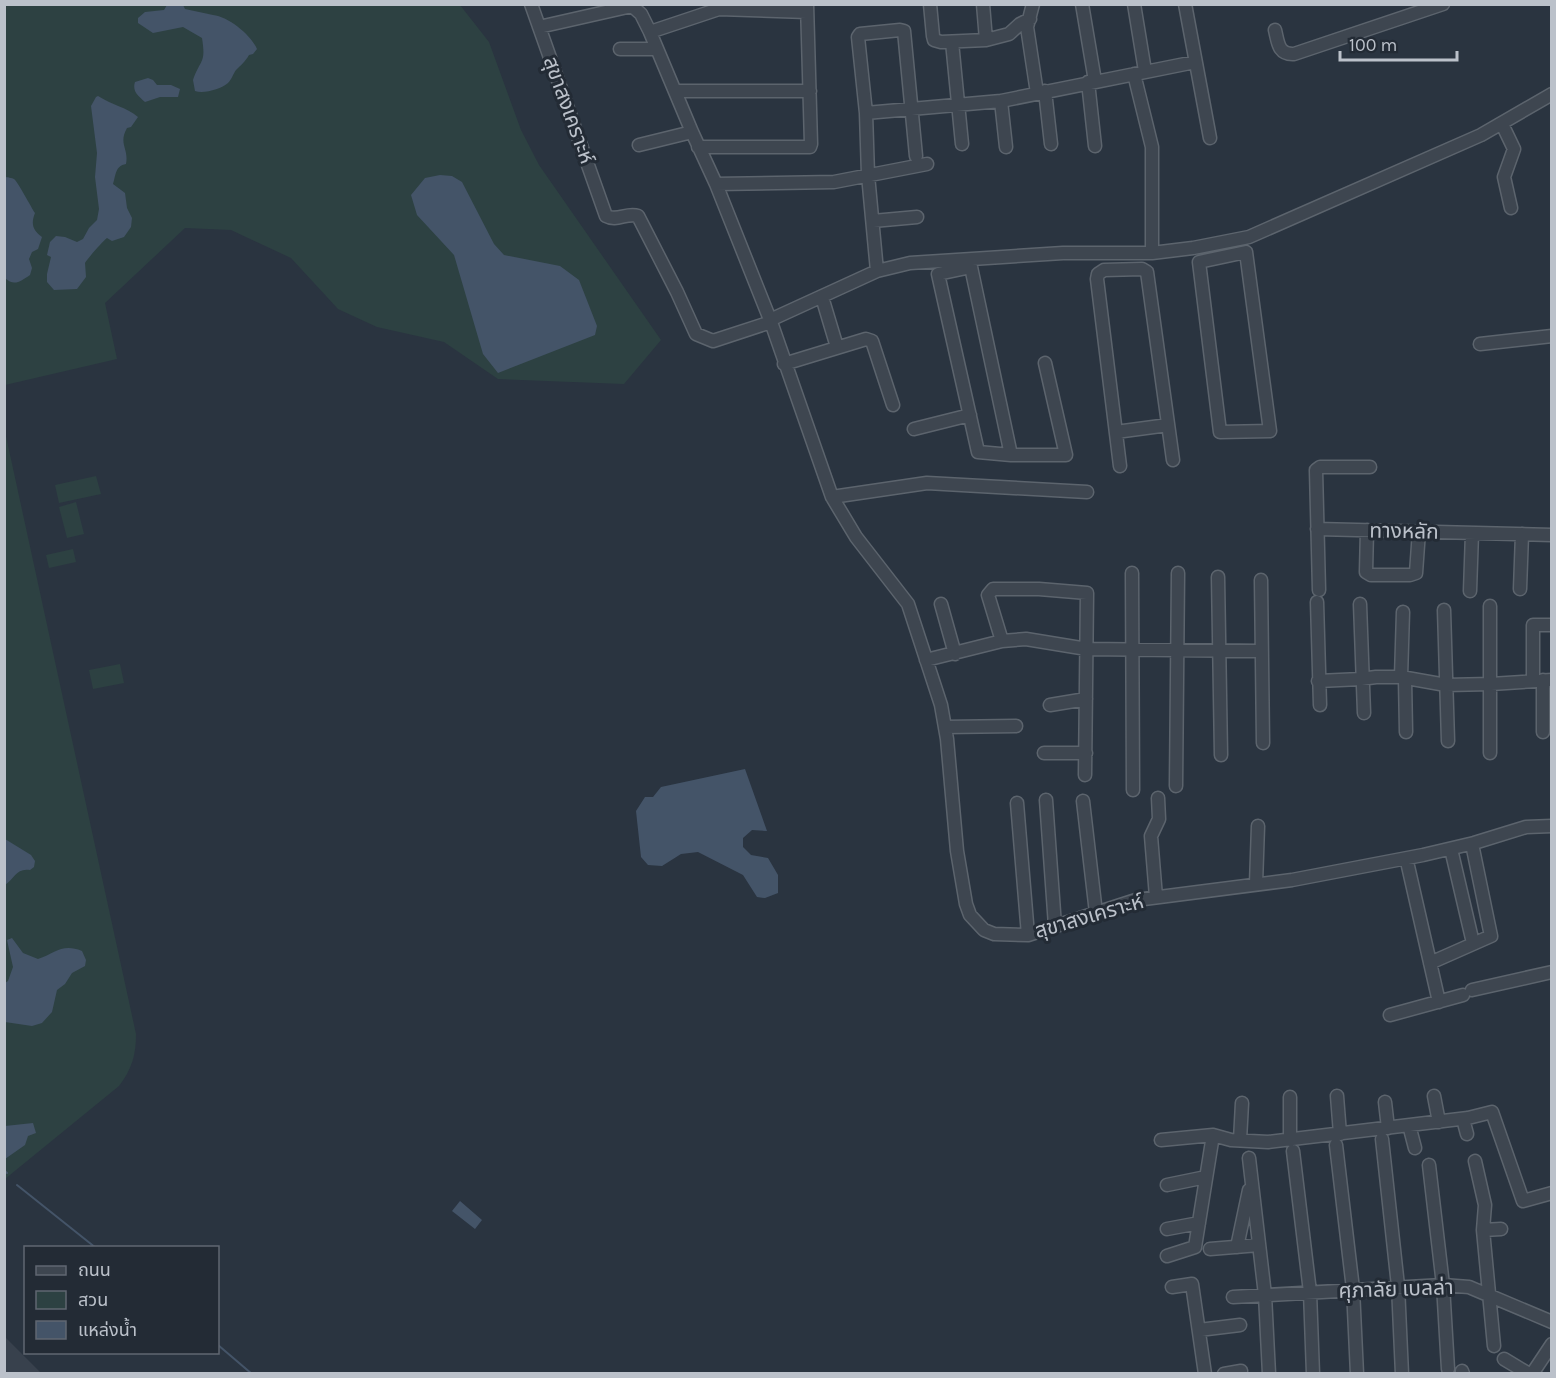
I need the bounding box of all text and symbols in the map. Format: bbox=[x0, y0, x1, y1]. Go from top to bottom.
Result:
scale bar bbox=[1340, 24, 1457, 62]
text: 100 m bbox=[1349, 34, 1397, 56]
street label: สุขาสงเคราะห์ bbox=[538, 53, 600, 168]
street label: ทางหลัก bbox=[1369, 518, 1439, 544]
street label: สุขาสงเคราะห์ bbox=[1032, 889, 1147, 944]
legend bbox=[24, 1246, 219, 1354]
text: ถนน bbox=[78, 1259, 111, 1281]
street label: ศุภาลัย เบลล่า bbox=[1338, 1275, 1454, 1304]
text: สวน bbox=[78, 1289, 108, 1311]
text: แหล่งน้ำ bbox=[78, 1317, 137, 1341]

